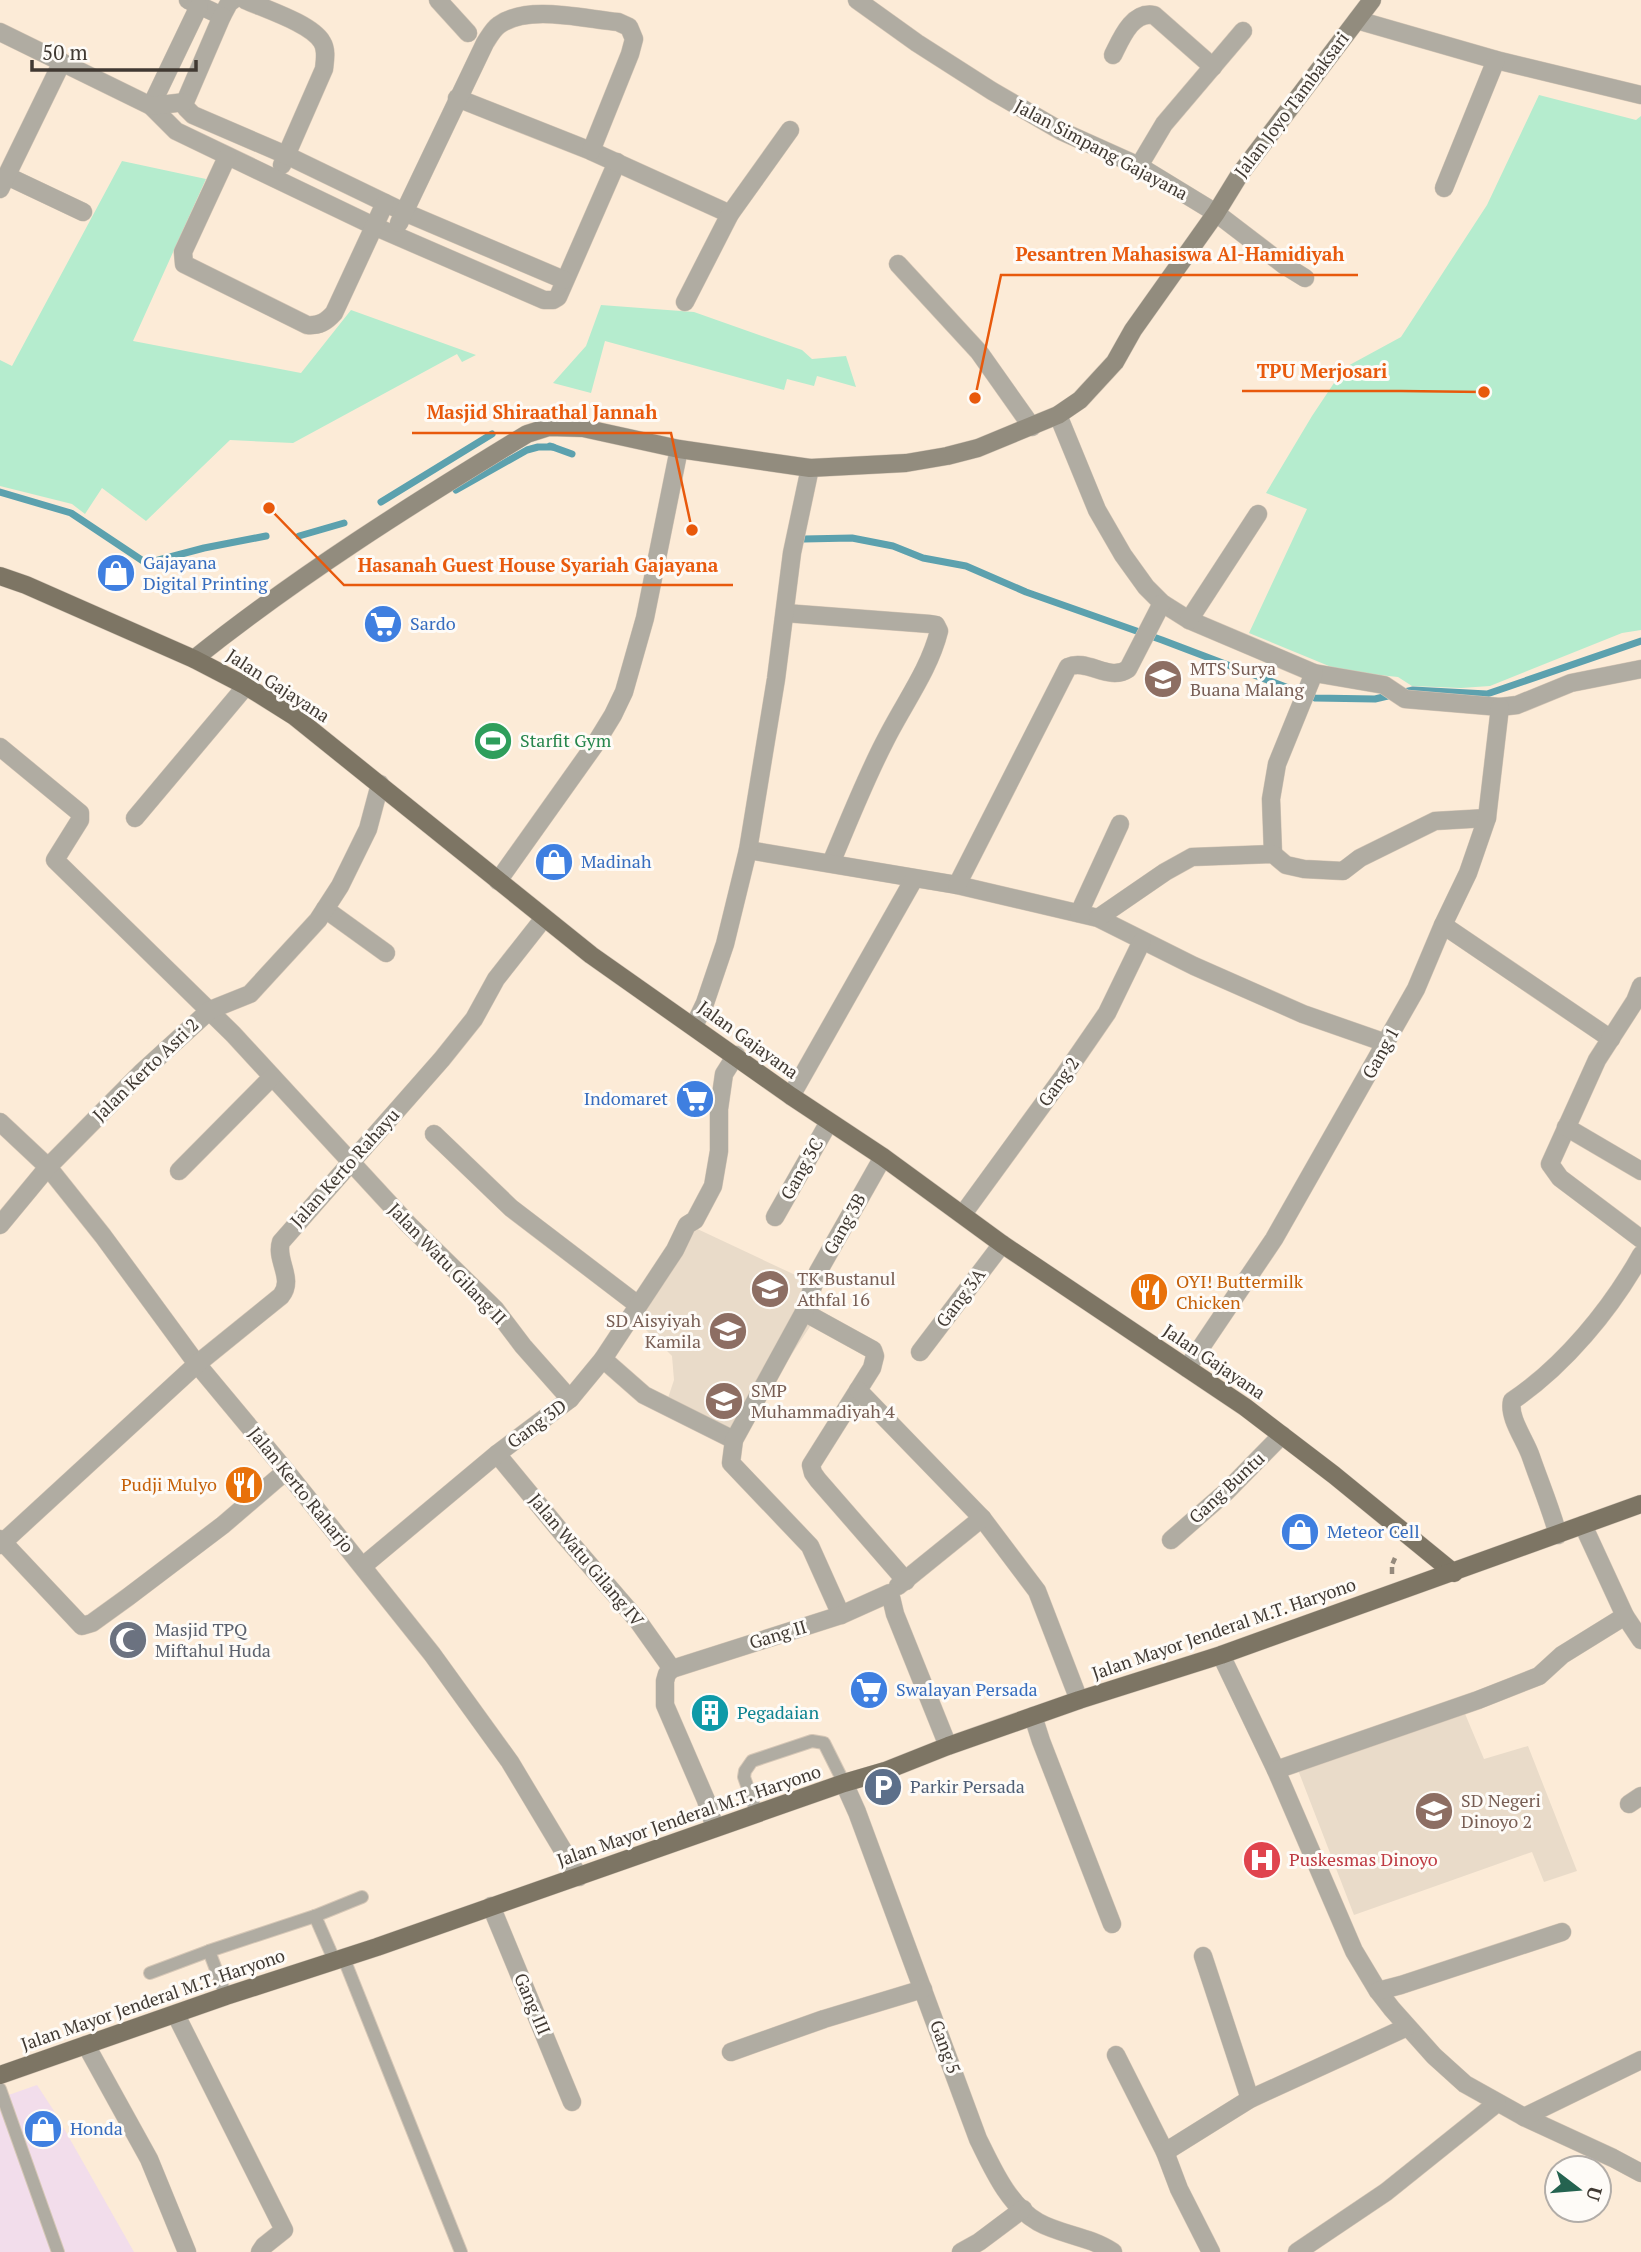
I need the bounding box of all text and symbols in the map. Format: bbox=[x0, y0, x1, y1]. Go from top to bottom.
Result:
street label: Jalan Joyo Tambaksari bbox=[1229, 27, 1354, 182]
scale bar bbox=[32, 28, 196, 72]
text: 50 m bbox=[42, 38, 88, 66]
street label: Jalan Simpang Gajayana bbox=[1011, 93, 1192, 205]
callout: Pesantren Mahasiswa Al-Hamidiyah bbox=[1001, 235, 1358, 275]
text: Pesantren Mahasiswa Al-Hamidiyah bbox=[1016, 241, 1345, 266]
callout: TPU Merjosari bbox=[1242, 351, 1401, 391]
text: TPU Merjosari bbox=[1257, 358, 1387, 383]
callout: Masjid Shiraathal Jannah bbox=[412, 393, 671, 433]
text: Masjid Shiraathal Jannah bbox=[427, 399, 657, 424]
callout: Hasanah Guest House Syariah Gajayana bbox=[344, 545, 733, 585]
place label: Gajayana Digital Printing bbox=[143, 550, 268, 595]
shop icon: Gajayana Digital Printing bbox=[95, 552, 137, 594]
text: Hasanah Guest House Syariah Gajayana bbox=[358, 552, 719, 577]
supermarket icon: Sardo bbox=[362, 603, 404, 645]
place label: Sardo bbox=[410, 611, 456, 635]
street label: Jalan Gajayana bbox=[222, 643, 335, 727]
place label: MTS Surya Buana Malang bbox=[1190, 656, 1305, 701]
school or university icon: MTS Surya Buana Malang bbox=[1142, 658, 1184, 700]
sports icon: Starfit Gym bbox=[472, 720, 514, 762]
place label: Starfit Gym bbox=[520, 728, 612, 752]
shop icon: Madinah bbox=[533, 841, 575, 883]
place label: Madinah bbox=[581, 849, 652, 873]
street label: Jalan Gajayana bbox=[694, 995, 804, 1084]
street label: Jalan Kerto Asri 2 bbox=[87, 1013, 203, 1126]
street label: Gang 1 bbox=[1356, 1022, 1404, 1083]
street label: Gang 2 bbox=[1032, 1052, 1084, 1111]
supermarket icon: Indomaret bbox=[674, 1078, 716, 1120]
place label: Indomaret bbox=[584, 1086, 668, 1110]
street label: Jalan Kerto Rahayu bbox=[284, 1103, 404, 1232]
street label: Gang 3C bbox=[774, 1133, 828, 1204]
street label: Gang 3B bbox=[817, 1189, 871, 1258]
street label: Jalan Watu Gilang II bbox=[383, 1197, 512, 1329]
street label: Gang 3A bbox=[930, 1263, 991, 1332]
place label: TK Bustanul Athfal 16 bbox=[797, 1266, 896, 1311]
school or university icon: TK Bustanul Athfal 16 bbox=[749, 1268, 791, 1310]
place label: OYI! Buttermilk Chicken bbox=[1176, 1269, 1304, 1314]
restaurant icon: OYI! Buttermilk Chicken bbox=[1128, 1271, 1170, 1313]
place label: SD Aisyiyah Kamila bbox=[606, 1308, 701, 1353]
school or university icon: SD Aisyiyah Kamila bbox=[707, 1310, 749, 1352]
street label: Jalan Gajayana bbox=[1159, 1318, 1270, 1404]
place label: SMP Muhammadiyah 4 bbox=[751, 1378, 895, 1423]
school or university icon: SMP Muhammadiyah 4 bbox=[703, 1380, 745, 1422]
street label: Gang 3D bbox=[502, 1393, 571, 1453]
street label: Jalan Kerto Raharjo bbox=[244, 1422, 360, 1557]
street label: Gang Buntu bbox=[1183, 1446, 1269, 1528]
restaurant icon: Pudji Mulyo bbox=[223, 1464, 265, 1506]
place label: Pudji Mulyo bbox=[121, 1472, 217, 1496]
street label: Jalan Watu Gilang IV bbox=[524, 1488, 650, 1631]
shop icon: Meteor Cell bbox=[1279, 1511, 1321, 1553]
place label: Meteor Cell bbox=[1327, 1519, 1420, 1543]
street label: Jalan Mayor Jenderal M.T. Haryono bbox=[1088, 1571, 1359, 1685]
street label: Gang II bbox=[746, 1614, 809, 1654]
place label: Masjid TPQ Miftahul Huda bbox=[155, 1617, 271, 1662]
mosque icon: Masjid TPQ Miftahul Huda bbox=[107, 1619, 149, 1661]
supermarket icon: Swalayan Persada bbox=[848, 1669, 890, 1711]
place label: Swalayan Persada bbox=[896, 1677, 1038, 1701]
building icon: Pegadaian bbox=[689, 1692, 731, 1734]
place label: Pegadaian bbox=[737, 1700, 819, 1724]
street label: Jalan Mayor Jenderal M.T. Haryono bbox=[553, 1758, 824, 1872]
parking icon: Parkir Persada bbox=[862, 1766, 904, 1808]
place label: Parkir Persada bbox=[910, 1774, 1025, 1798]
place label: SD Negeri Dinoyo 2 bbox=[1461, 1788, 1541, 1833]
school or university icon: SD Negeri Dinoyo 2 bbox=[1413, 1790, 1455, 1832]
hospital icon: Puskesmas Dinoyo bbox=[1241, 1839, 1283, 1881]
place label: Puskesmas Dinoyo bbox=[1289, 1847, 1438, 1871]
street label: Jalan Mayor Jenderal M.T. Haryono bbox=[17, 1942, 288, 2056]
street label: Gang III bbox=[509, 1969, 557, 2038]
street label: Gang 5 bbox=[925, 2016, 967, 2077]
shop icon: Honda bbox=[22, 2108, 64, 2150]
place label: Honda bbox=[70, 2116, 123, 2140]
north arrow bbox=[1543, 2154, 1613, 2224]
text: U bbox=[1581, 2184, 1609, 2204]

